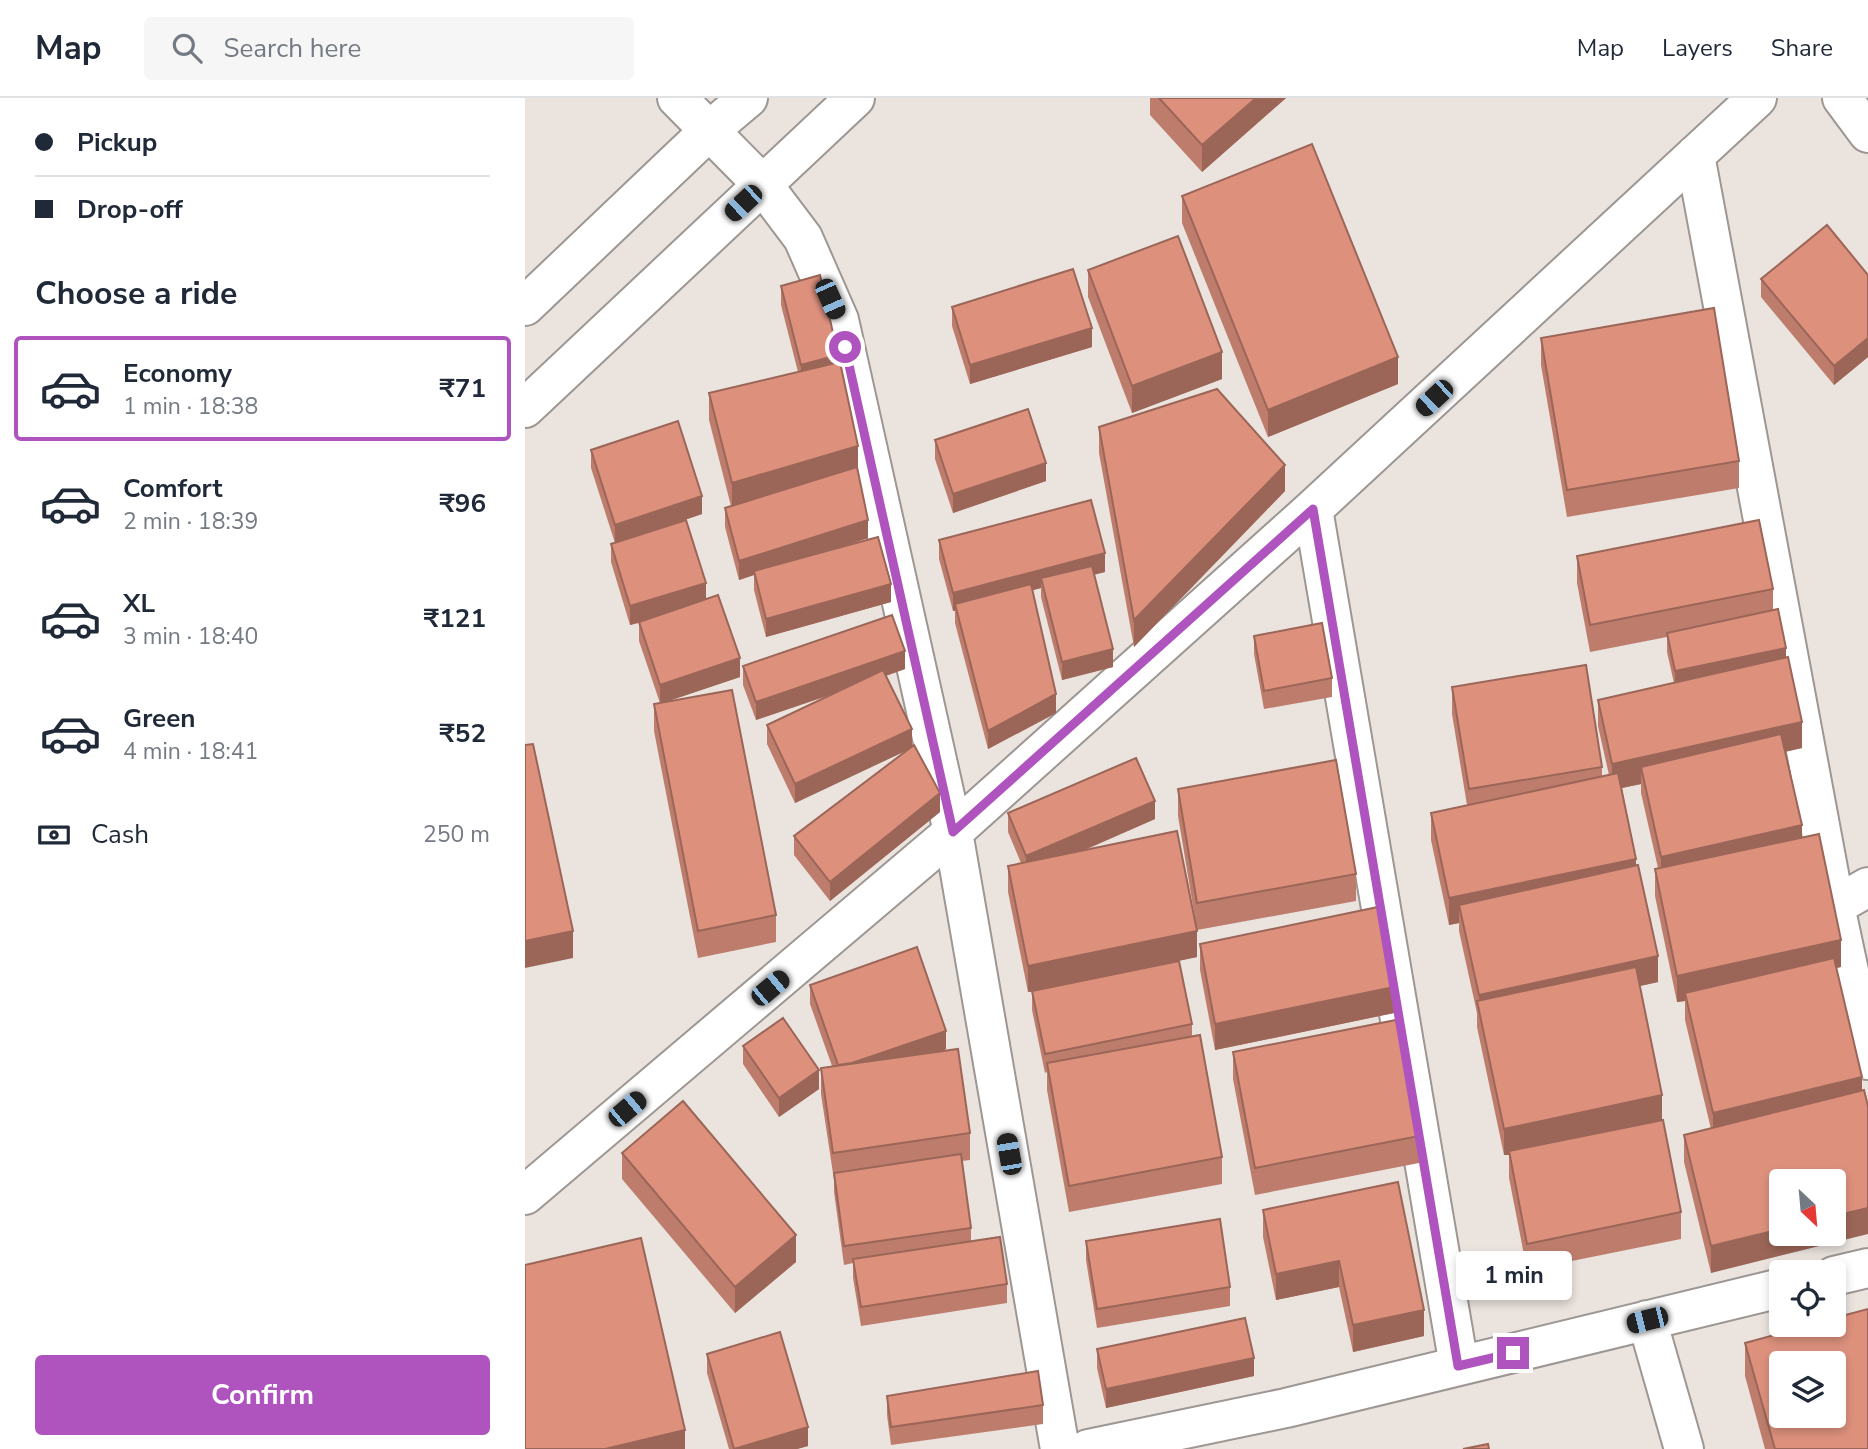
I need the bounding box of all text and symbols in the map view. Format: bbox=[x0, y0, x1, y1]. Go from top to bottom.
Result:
search box bbox=[144, 17, 634, 80]
text: Map bbox=[35, 26, 102, 71]
icon: search bbox=[168, 29, 206, 67]
text: Search here bbox=[224, 31, 361, 66]
text: Map bbox=[1577, 32, 1624, 64]
text: Layers bbox=[1662, 32, 1733, 64]
text: Share bbox=[1771, 32, 1833, 64]
text: Pickup bbox=[77, 125, 157, 160]
car bbox=[721, 181, 766, 225]
text: Drop-off bbox=[77, 192, 183, 227]
text: Choose a ride bbox=[35, 272, 237, 315]
car bbox=[812, 276, 849, 322]
route start bbox=[829, 331, 861, 363]
text: Economy bbox=[123, 356, 232, 391]
icon: car bbox=[39, 357, 102, 420]
text: ₹71 bbox=[439, 371, 486, 406]
car bbox=[1412, 376, 1457, 420]
text: 1 min · 18:38 bbox=[123, 391, 258, 422]
text: Comfort bbox=[123, 471, 223, 506]
icon: car bbox=[39, 472, 102, 535]
text: ₹96 bbox=[439, 486, 486, 521]
text: 2 min · 18:39 bbox=[123, 506, 258, 537]
text: XL bbox=[123, 586, 155, 621]
icon: car bbox=[39, 587, 102, 650]
text: ₹121 bbox=[424, 601, 486, 636]
text: 3 min · 18:40 bbox=[123, 621, 258, 652]
text: Green bbox=[123, 701, 196, 736]
icon: car bbox=[39, 702, 102, 765]
text: ₹52 bbox=[439, 716, 486, 751]
text: 4 min · 18:41 bbox=[123, 736, 258, 767]
icon: cash bbox=[35, 816, 73, 854]
text: Cash bbox=[91, 817, 149, 852]
text: 250 m bbox=[423, 819, 490, 850]
car bbox=[748, 966, 793, 1010]
car bbox=[605, 1087, 650, 1131]
car bbox=[996, 1131, 1023, 1177]
north arrow bbox=[1769, 1169, 1846, 1246]
map controls bbox=[1769, 1169, 1846, 1428]
callout: 1 min bbox=[1455, 1252, 1571, 1300]
text: 1 min bbox=[1484, 1260, 1544, 1291]
button: locate bbox=[1769, 1260, 1846, 1337]
car bbox=[1625, 1305, 1670, 1335]
route end bbox=[1497, 1337, 1529, 1369]
button: layers bbox=[1769, 1351, 1846, 1428]
button: Confirm bbox=[35, 1355, 490, 1435]

